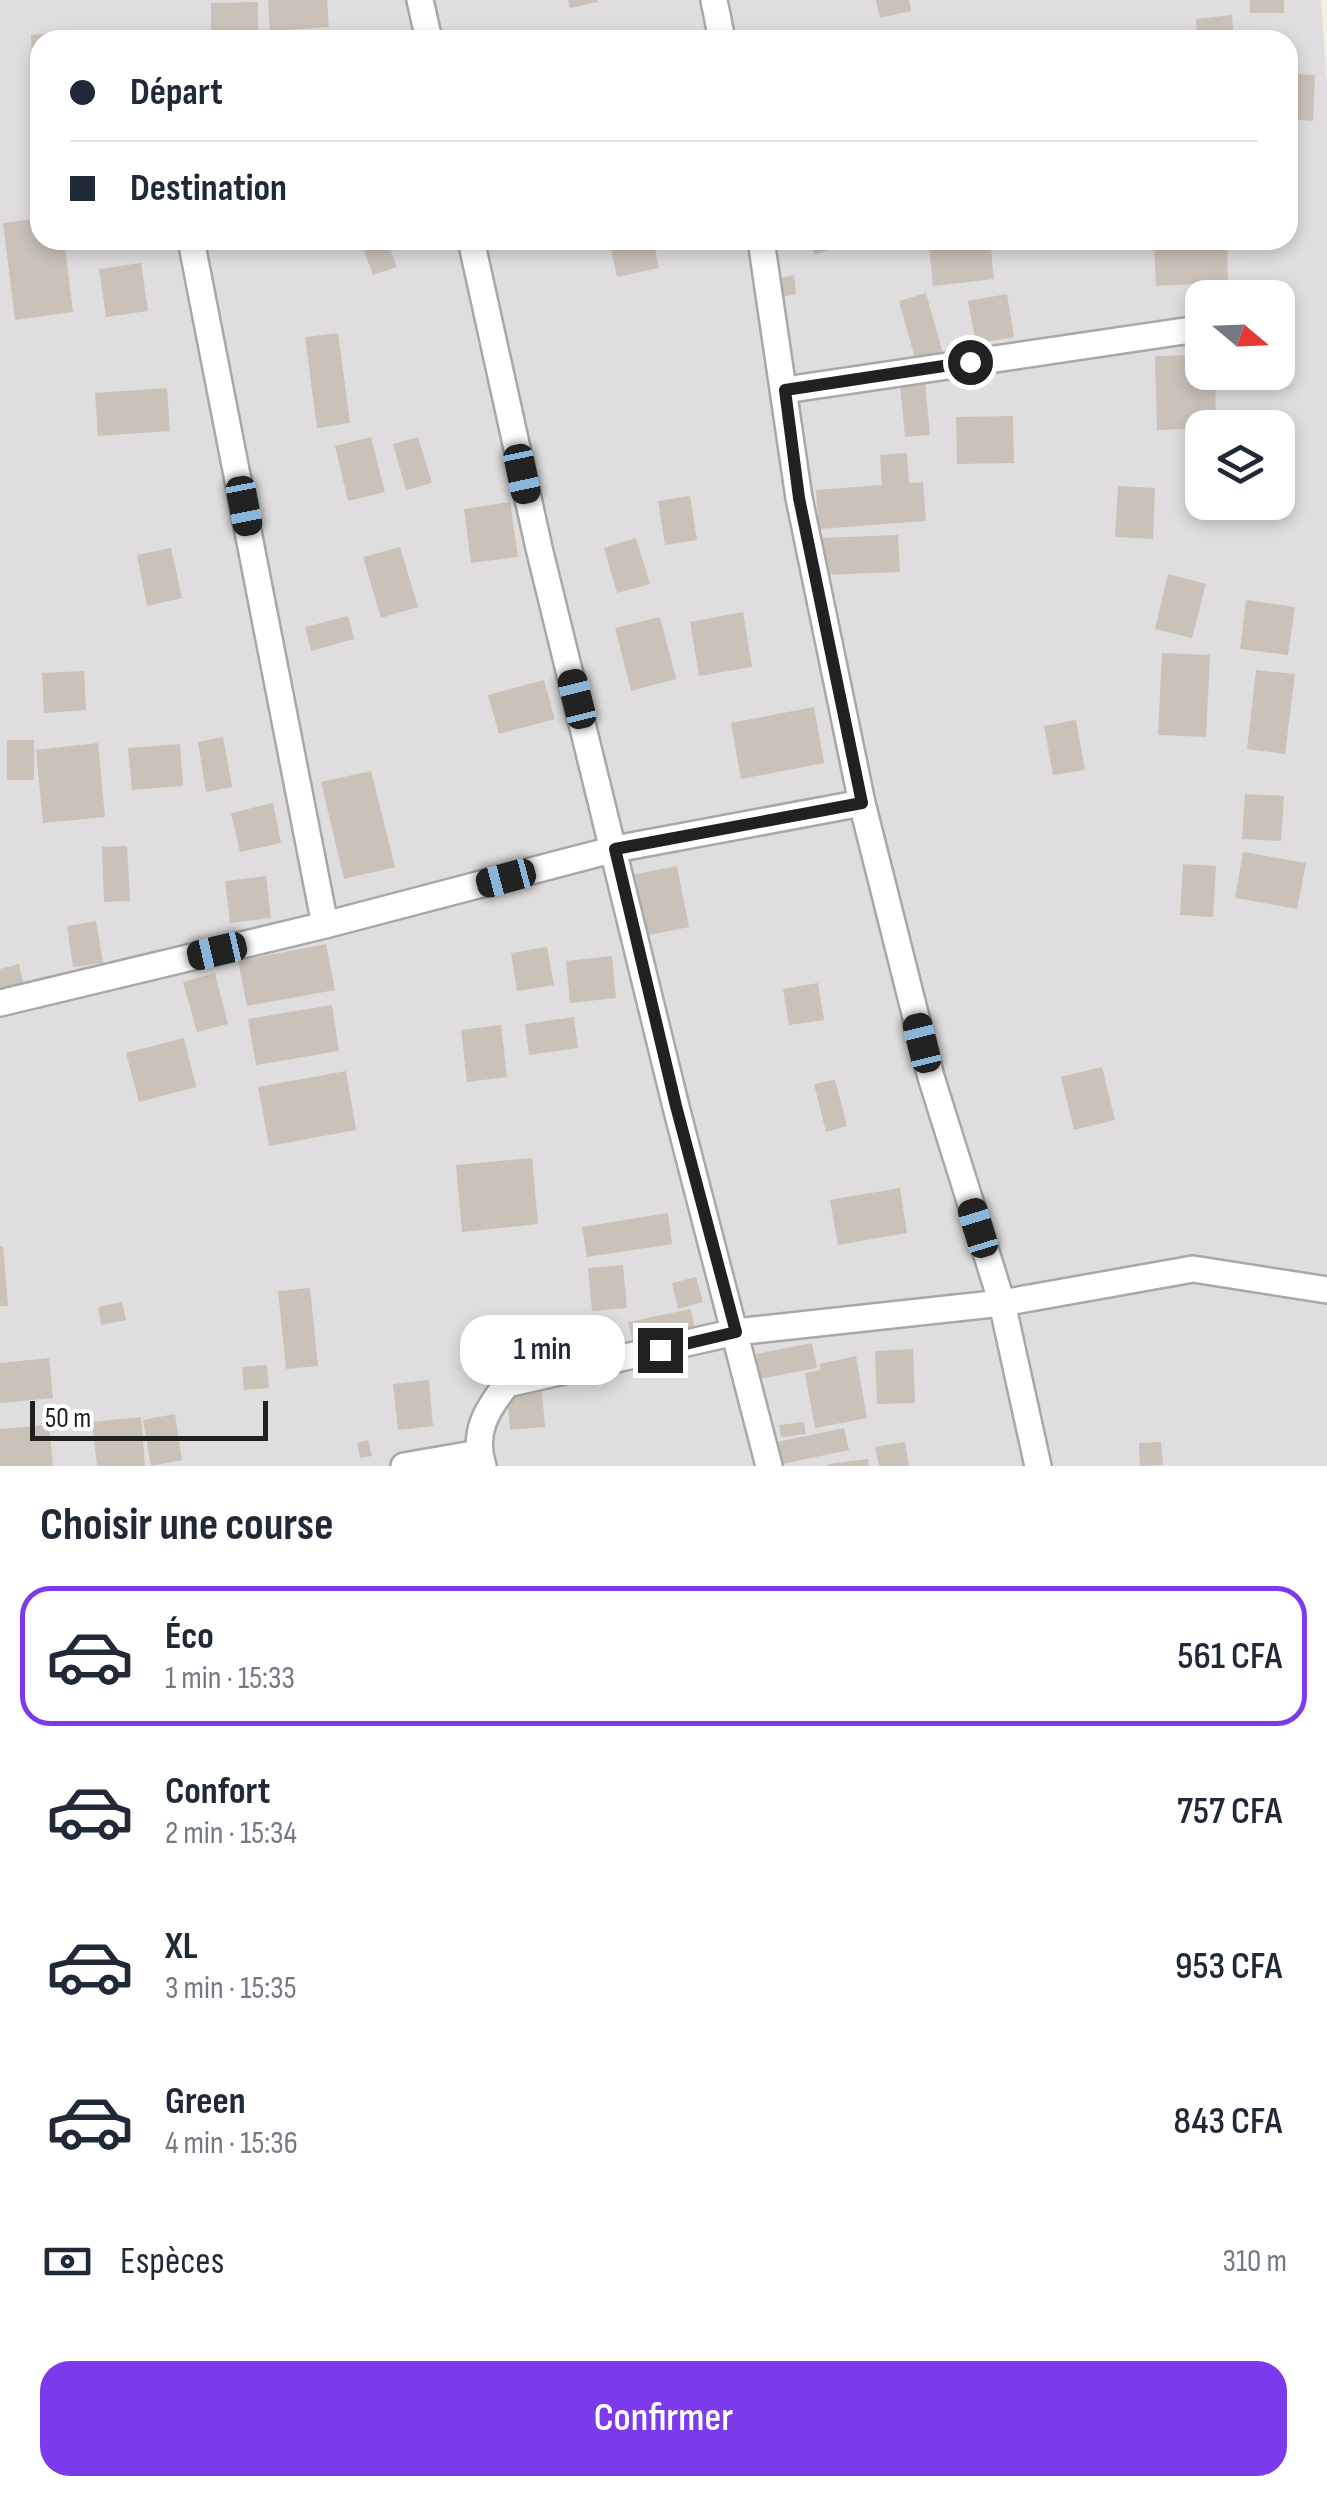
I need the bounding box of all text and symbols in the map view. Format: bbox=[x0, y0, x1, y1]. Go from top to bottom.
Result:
text: Départ bbox=[130, 70, 223, 115]
text: Destination bbox=[130, 166, 287, 211]
north arrow bbox=[1185, 280, 1295, 390]
map controls bbox=[1185, 280, 1295, 520]
route start bbox=[948, 340, 993, 385]
button: layers bbox=[1185, 410, 1295, 520]
car bbox=[501, 442, 543, 506]
car bbox=[224, 474, 264, 538]
car bbox=[555, 666, 599, 732]
car bbox=[473, 856, 539, 900]
car bbox=[184, 930, 250, 972]
car bbox=[900, 1010, 944, 1076]
car bbox=[955, 1195, 1001, 1261]
callout: 1 min bbox=[460, 1315, 625, 1385]
route end bbox=[638, 1328, 683, 1373]
text: 1 min bbox=[513, 1330, 572, 1369]
scale bar bbox=[30, 1396, 268, 1440]
text: 50 m bbox=[45, 1402, 91, 1435]
text: Choisir une course bbox=[40, 1498, 333, 1553]
icon: car bbox=[45, 1611, 135, 1701]
text: Éco bbox=[165, 1614, 214, 1659]
text: 561 CFA bbox=[1177, 1634, 1282, 1679]
text: 1 min · 15:33 bbox=[165, 1659, 295, 1698]
icon: car bbox=[45, 1766, 135, 1856]
text: Confort bbox=[165, 1769, 270, 1814]
text: 757 CFA bbox=[1177, 1789, 1282, 1834]
text: 2 min · 15:34 bbox=[165, 1814, 297, 1853]
icon: car bbox=[45, 1921, 135, 2011]
text: XL bbox=[165, 1924, 198, 1969]
text: 953 CFA bbox=[1175, 1944, 1282, 1989]
text: 3 min · 15:35 bbox=[165, 1969, 297, 2008]
icon: car bbox=[45, 2076, 135, 2166]
text: Green bbox=[165, 2079, 246, 2124]
text: 843 CFA bbox=[1173, 2099, 1282, 2144]
text: 4 min · 15:36 bbox=[165, 2124, 298, 2163]
icon: cash bbox=[40, 2234, 95, 2289]
text: Espèces bbox=[120, 2239, 224, 2284]
text: 310 m bbox=[1222, 2242, 1287, 2281]
button: Confirmer bbox=[40, 2361, 1287, 2476]

